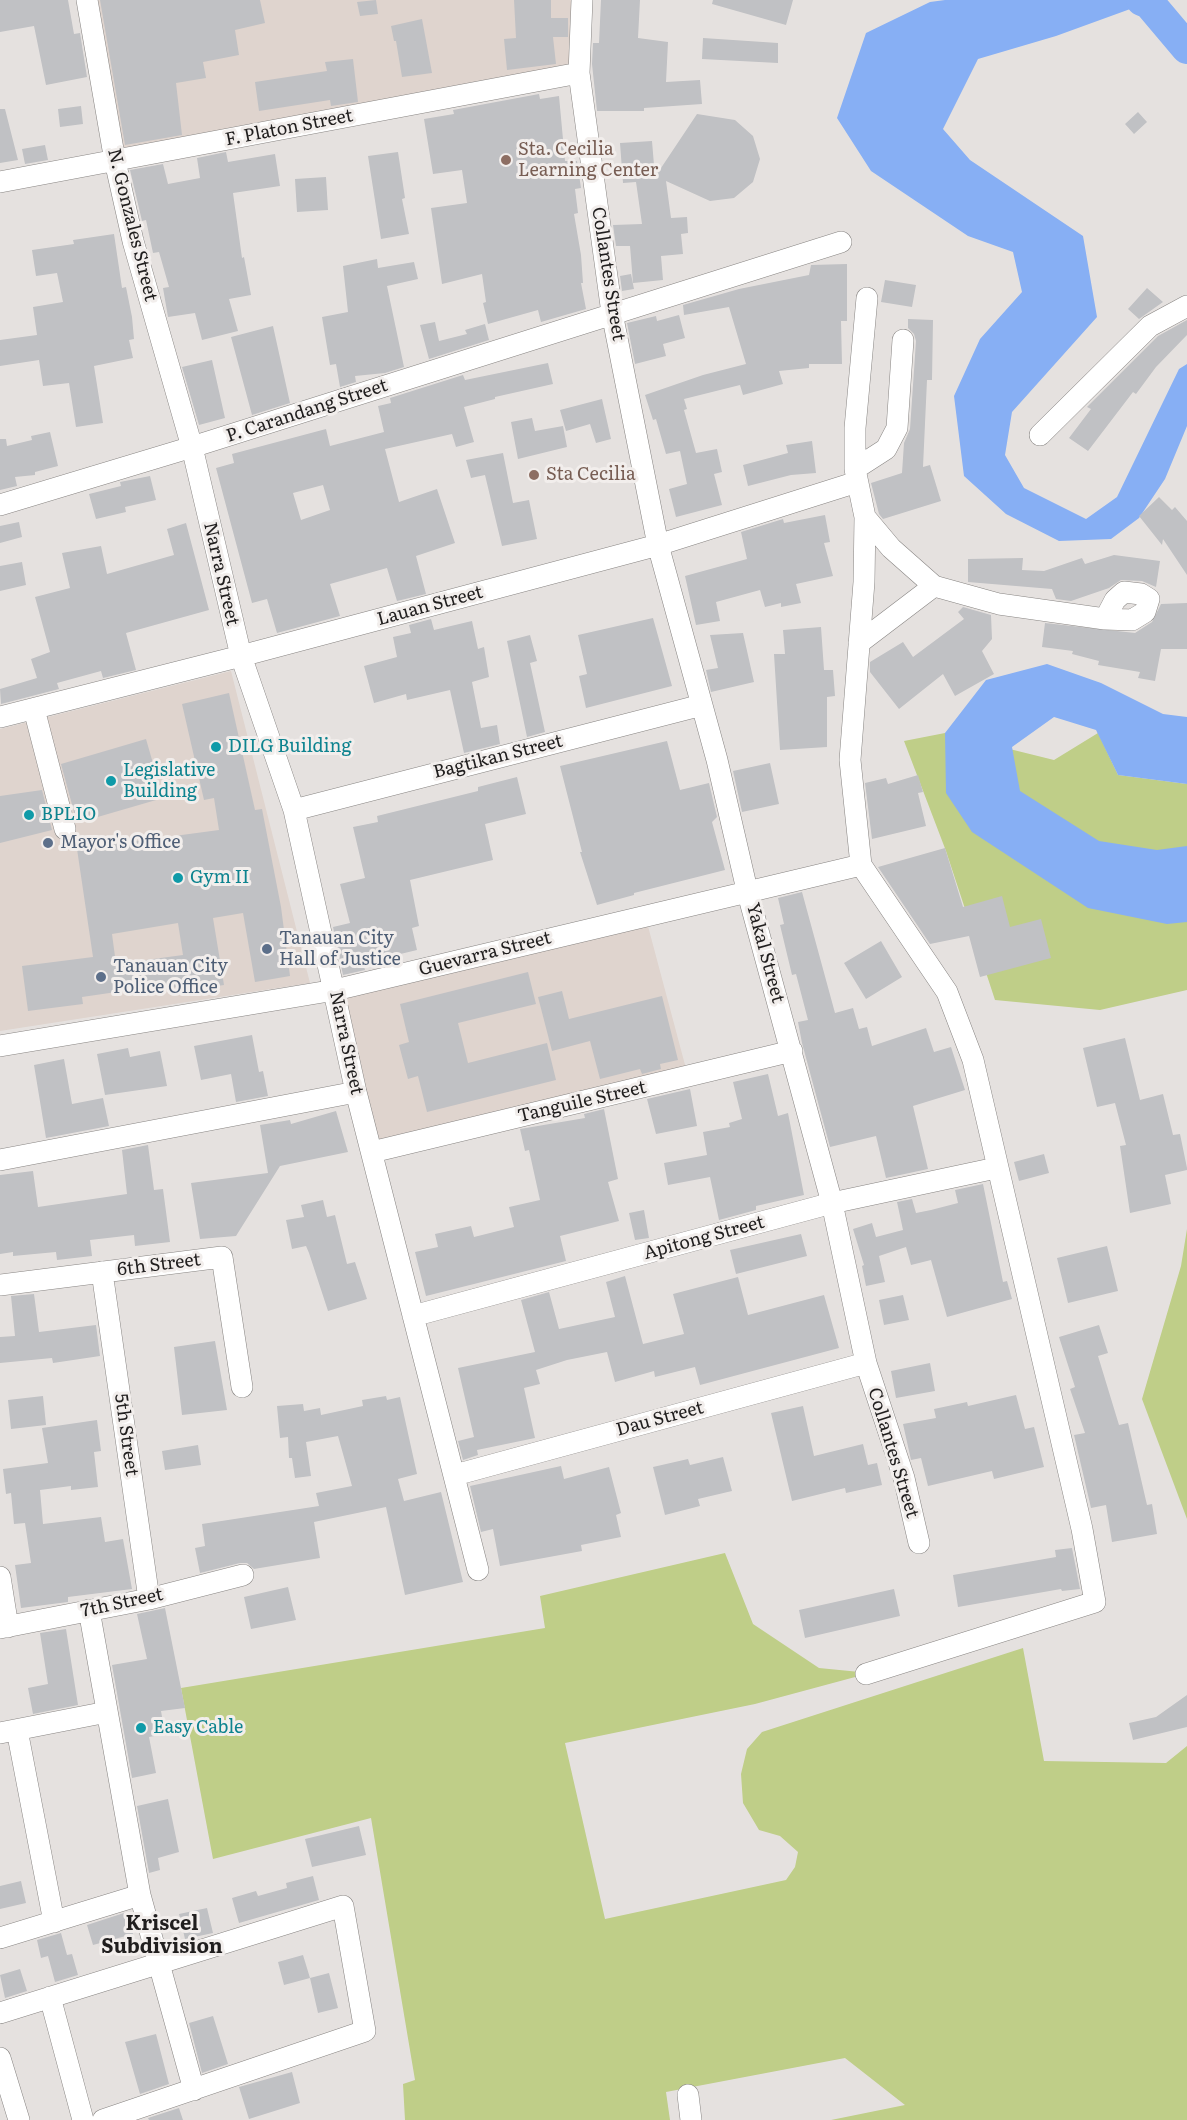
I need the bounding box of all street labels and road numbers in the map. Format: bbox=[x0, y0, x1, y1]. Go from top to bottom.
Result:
street label: F. Platon Street bbox=[223, 105, 355, 151]
street label: N. Gonzales Street bbox=[103, 146, 161, 304]
street label: Collantes Street bbox=[587, 205, 629, 343]
street label: P. Carandang Street bbox=[224, 375, 390, 447]
street label: Narra Street bbox=[199, 520, 243, 628]
street label: Lauan Street bbox=[375, 582, 485, 630]
street label: Bagtikan Street bbox=[431, 731, 565, 783]
street label: Yakal Street bbox=[741, 901, 789, 1005]
street label: Guevarra Street bbox=[417, 927, 553, 981]
street label: Narra Street bbox=[324, 989, 368, 1097]
street label: Tanguile Street bbox=[516, 1077, 648, 1127]
street label: Apitong Street bbox=[641, 1212, 767, 1264]
street label: 6th Street bbox=[116, 1249, 202, 1281]
street label: Collantes Street bbox=[863, 1385, 923, 1521]
street label: 5th Street bbox=[109, 1392, 143, 1478]
street label: Dau Street bbox=[614, 1397, 706, 1441]
street label: 7th Street bbox=[79, 1584, 165, 1622]

